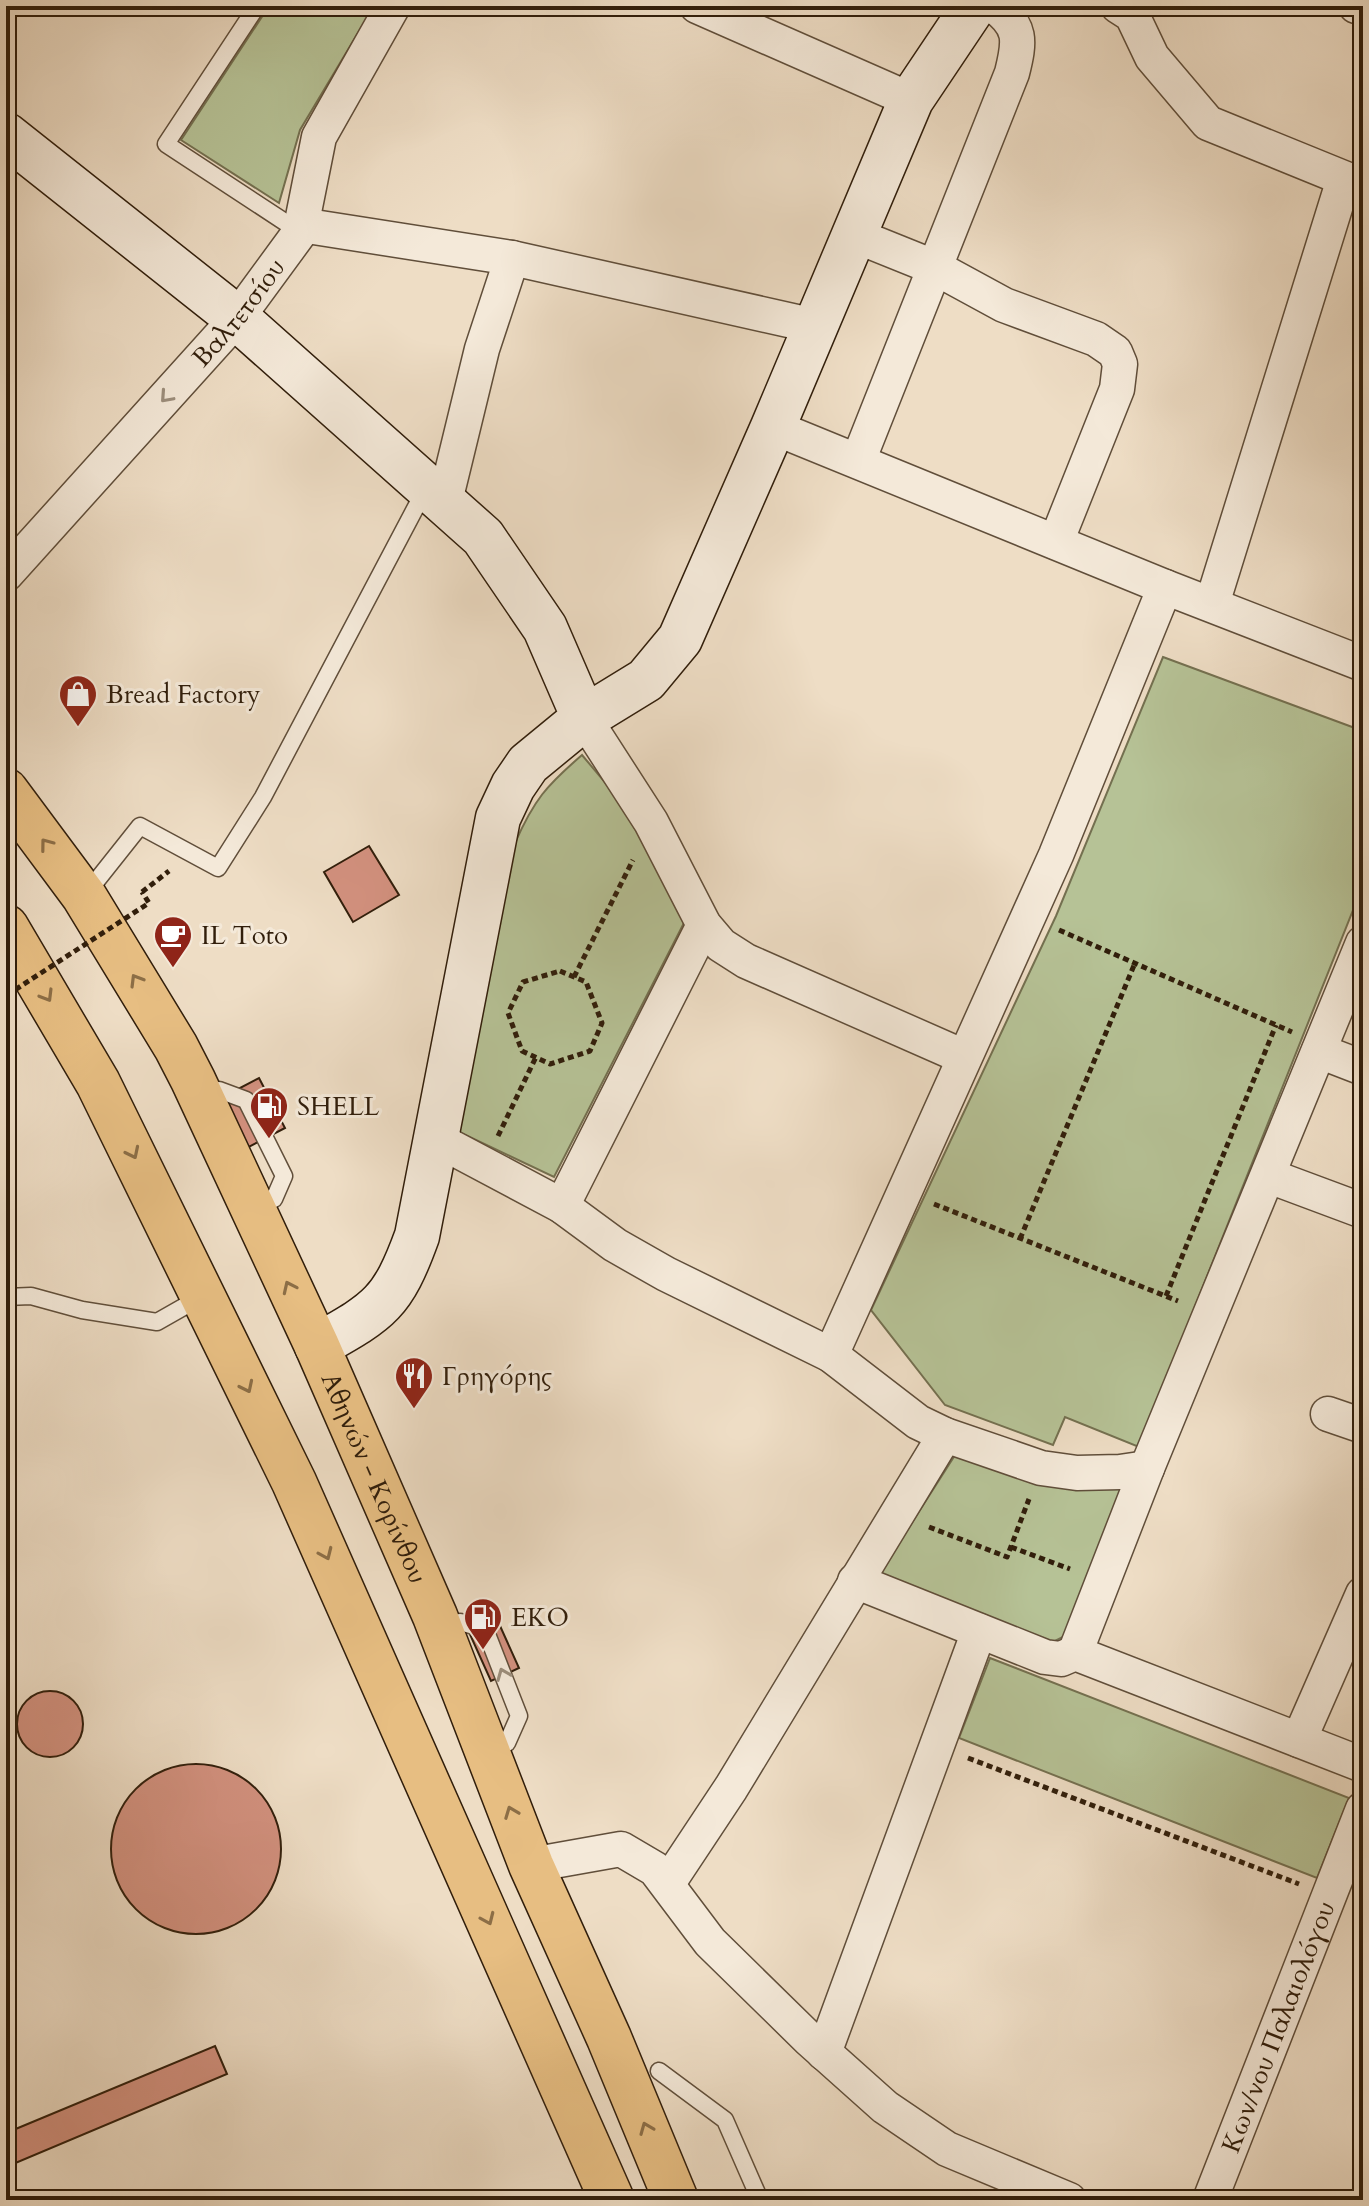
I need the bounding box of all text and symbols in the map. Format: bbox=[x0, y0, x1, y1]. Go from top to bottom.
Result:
street label: Βαλτετσίου bbox=[184, 251, 293, 375]
one-way arrow bbox=[162, 387, 176, 402]
shop icon: Bread Factory bbox=[57, 673, 99, 728]
place label: Bread Factory bbox=[106, 677, 261, 712]
one-way arrow bbox=[41, 839, 55, 853]
cafe icon: IL Toto bbox=[152, 914, 194, 969]
place label: IL Toto bbox=[201, 918, 288, 953]
one-way arrow bbox=[130, 974, 145, 989]
one-way arrow bbox=[37, 987, 53, 1002]
fuel station icon: SHELL bbox=[248, 1085, 290, 1140]
place label: SHELL bbox=[297, 1089, 380, 1124]
one-way arrow bbox=[123, 1145, 138, 1160]
one-way arrow bbox=[283, 1280, 299, 1295]
restaurant icon: Γρηγόρης bbox=[393, 1355, 435, 1410]
place label: Γρηγόρης bbox=[442, 1359, 552, 1394]
street label: Αθηνών - Κορίνθου bbox=[313, 1367, 436, 1589]
one-way arrow bbox=[237, 1378, 253, 1393]
one-way arrow bbox=[316, 1545, 332, 1560]
fuel station icon: EKO bbox=[462, 1596, 504, 1651]
place label: EKO bbox=[511, 1600, 569, 1635]
one-way arrow bbox=[496, 1668, 513, 1682]
one-way arrow bbox=[504, 1806, 520, 1820]
street label: Κων/νου Παλαιολόγου bbox=[1213, 1896, 1343, 2158]
one-way arrow bbox=[478, 1911, 494, 1926]
one-way arrow bbox=[639, 2122, 656, 2136]

